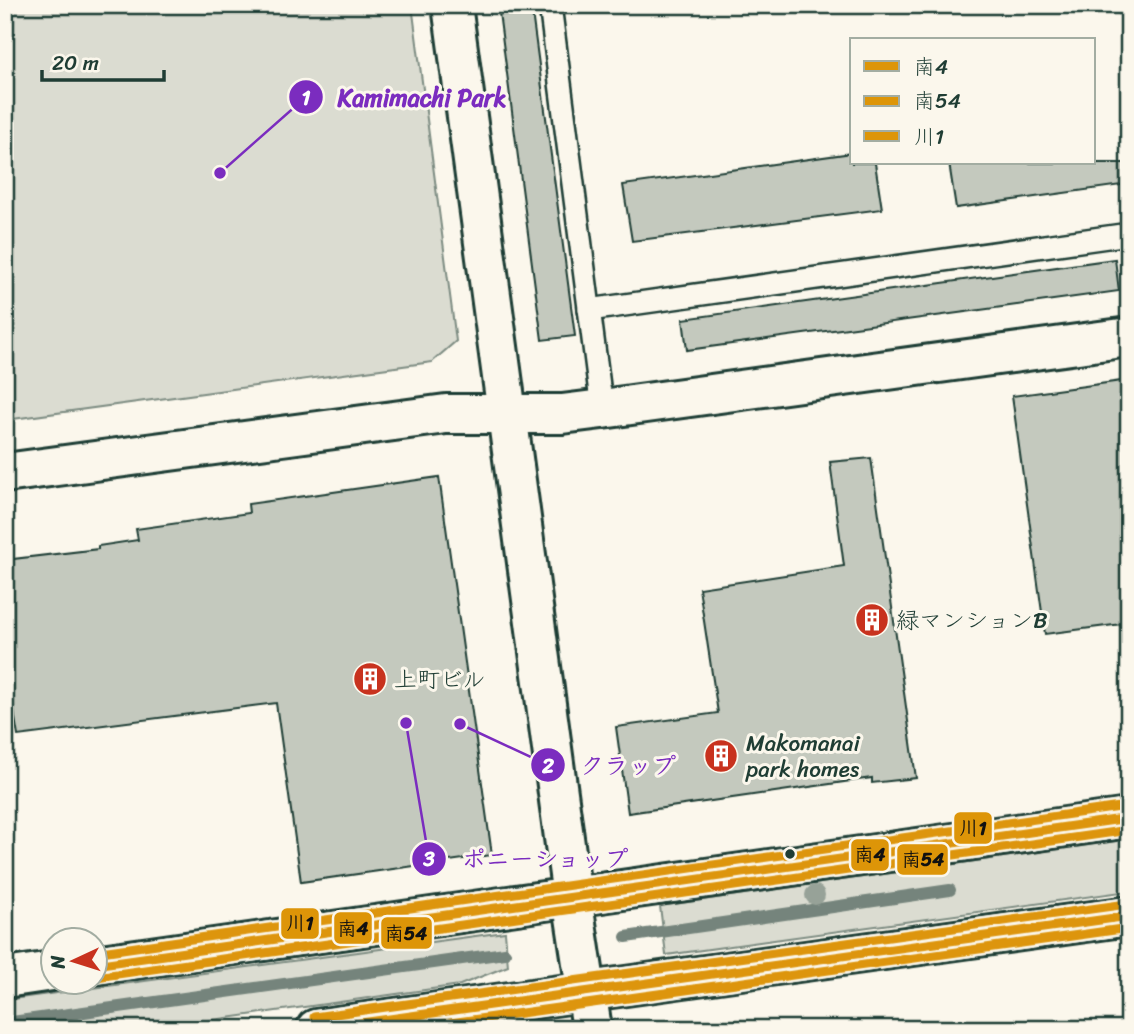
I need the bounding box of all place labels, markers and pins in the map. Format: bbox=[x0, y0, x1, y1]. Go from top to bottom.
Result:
callout: Kamimachi Park bbox=[289, 75, 521, 120]
place label: 緑マンションB bbox=[896, 600, 1048, 641]
building icon: 緑マンションB bbox=[853, 601, 891, 639]
place label: 上町ビル bbox=[394, 659, 486, 700]
building icon: 上町ビル bbox=[351, 660, 389, 698]
place label: Makomanai park homes bbox=[745, 723, 860, 790]
building icon: Makomanai park homes bbox=[702, 737, 740, 775]
callout: クラップ bbox=[531, 743, 690, 788]
callout: ポニーショップ bbox=[412, 836, 643, 881]
unlabelled marker bbox=[783, 847, 797, 861]

